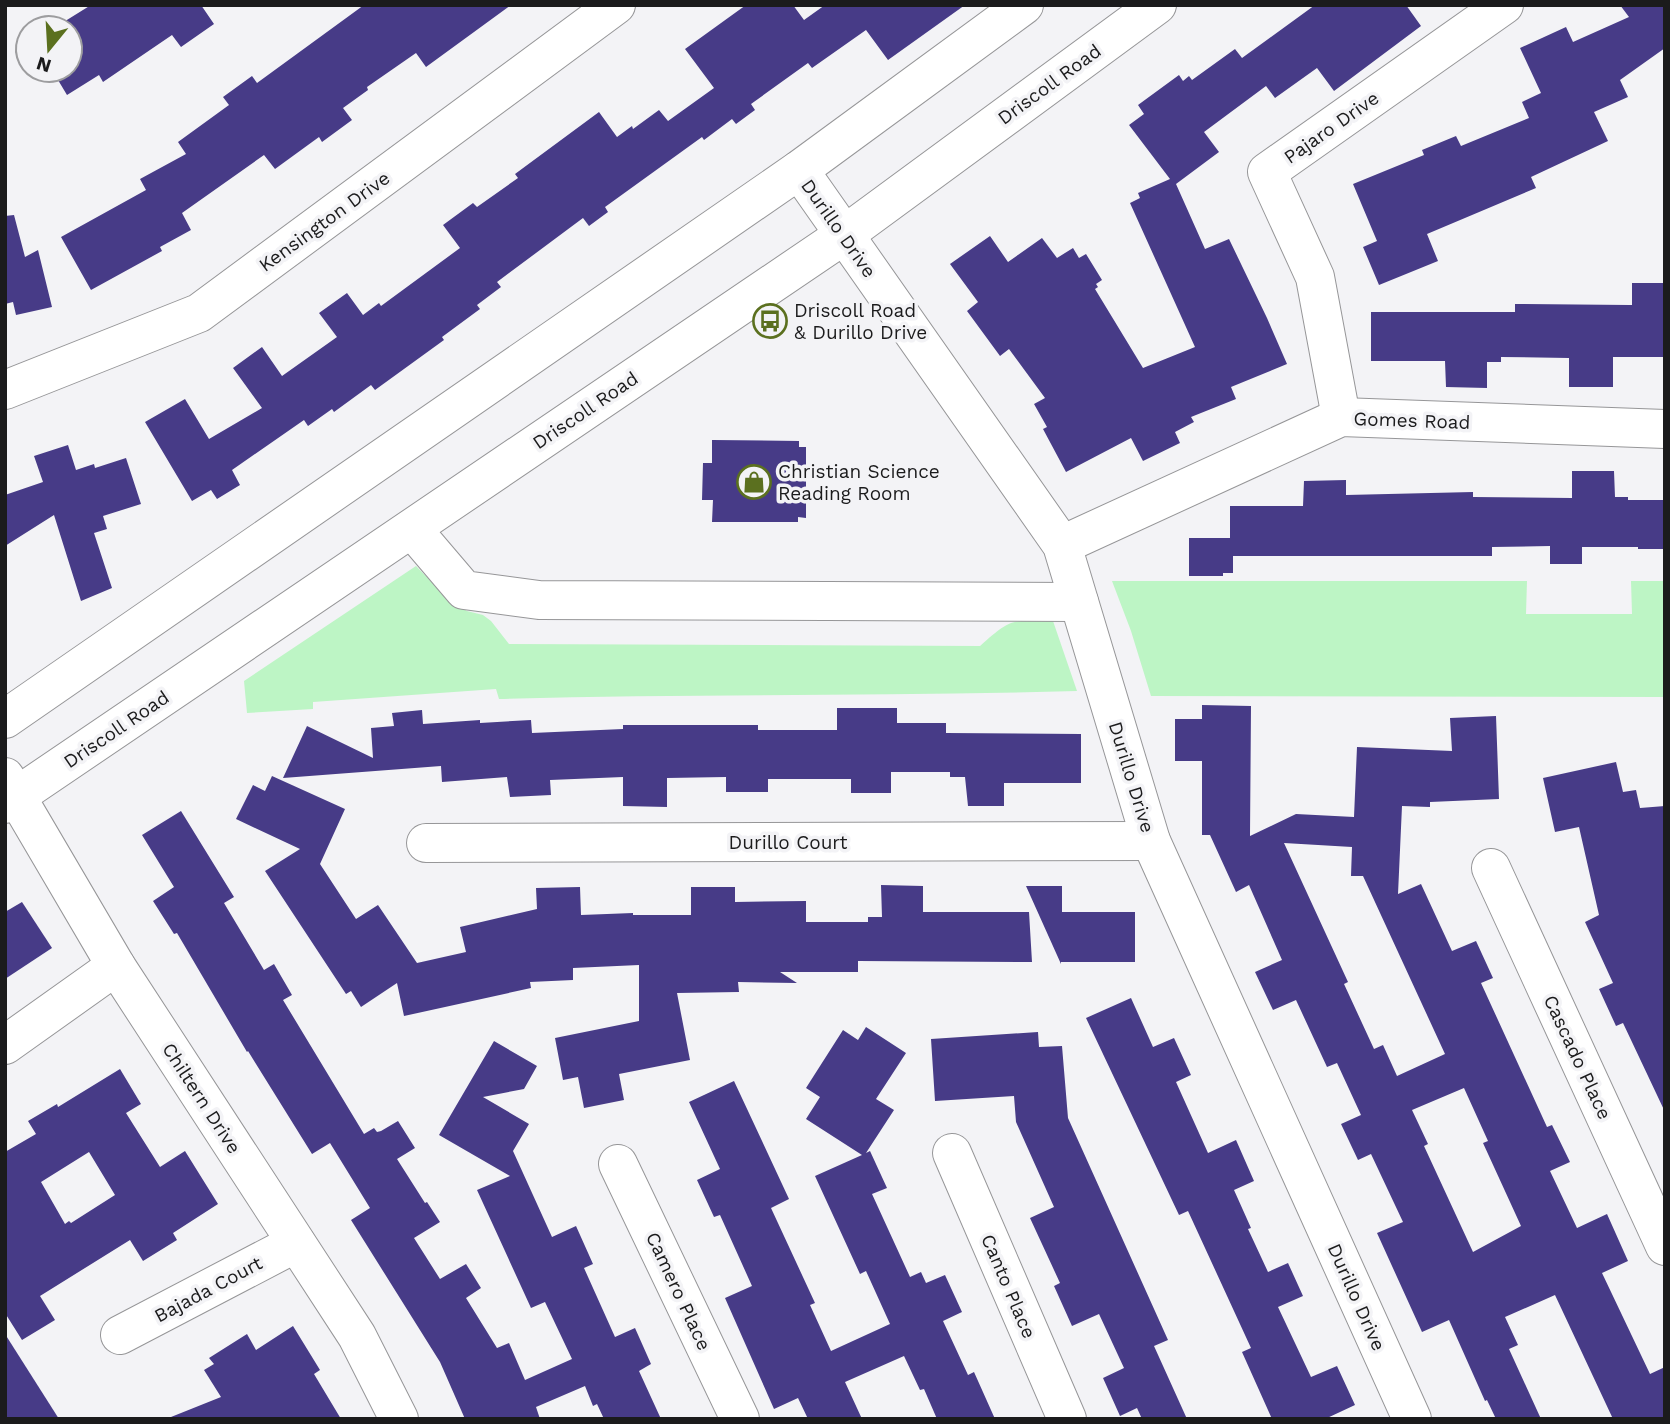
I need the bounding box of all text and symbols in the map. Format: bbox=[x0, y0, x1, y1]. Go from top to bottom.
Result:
north arrow bbox=[14, 14, 84, 84]
street label: Driscoll Road bbox=[993, 39, 1106, 130]
text: N bbox=[34, 52, 54, 78]
street label: Pajaro Drive bbox=[1279, 86, 1383, 169]
street label: Kensington Drive bbox=[254, 166, 394, 277]
street label: Durillo Drive bbox=[796, 175, 881, 282]
place label: Driscoll Road & Durillo Drive bbox=[794, 299, 927, 344]
bus stop icon: Driscoll Road & Durillo Drive bbox=[751, 302, 789, 340]
street label: Driscoll Road bbox=[528, 367, 642, 454]
street label: Gomes Road bbox=[1353, 407, 1471, 434]
place label: Christian Science Reading Room bbox=[778, 460, 940, 505]
shop icon: Christian Science Reading Room bbox=[735, 463, 773, 501]
street label: Driscoll Road bbox=[59, 686, 173, 773]
street label: Durillo Drive bbox=[1104, 719, 1159, 835]
street label: Durillo Court bbox=[728, 831, 848, 854]
street label: Cascado Place bbox=[1539, 991, 1616, 1123]
street label: Chiltern Drive bbox=[157, 1039, 246, 1158]
street label: Camero Place bbox=[641, 1228, 716, 1354]
street label: Canto Place bbox=[976, 1231, 1041, 1342]
street label: Durillo Drive bbox=[1323, 1240, 1390, 1354]
street label: Bajada Court bbox=[150, 1251, 266, 1328]

